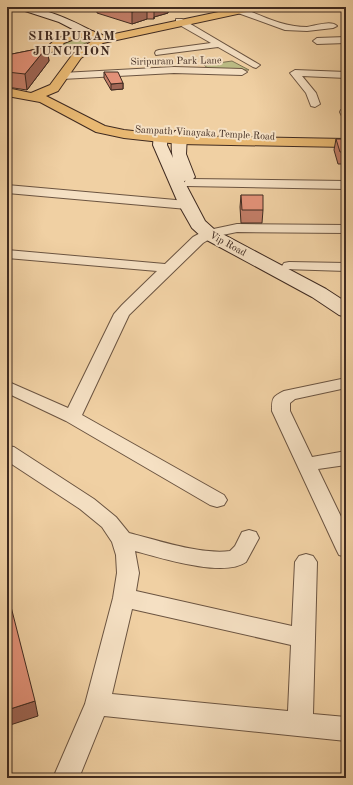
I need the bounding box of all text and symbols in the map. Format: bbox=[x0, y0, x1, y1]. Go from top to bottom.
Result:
district label: SIRIPURAM JUNCTION bbox=[28, 30, 116, 58]
street label: Siripuram Park Lane bbox=[130, 55, 222, 67]
street label: Sampath Vinayaka Temple Road bbox=[135, 124, 275, 142]
street label: Vip Road bbox=[208, 230, 248, 258]

